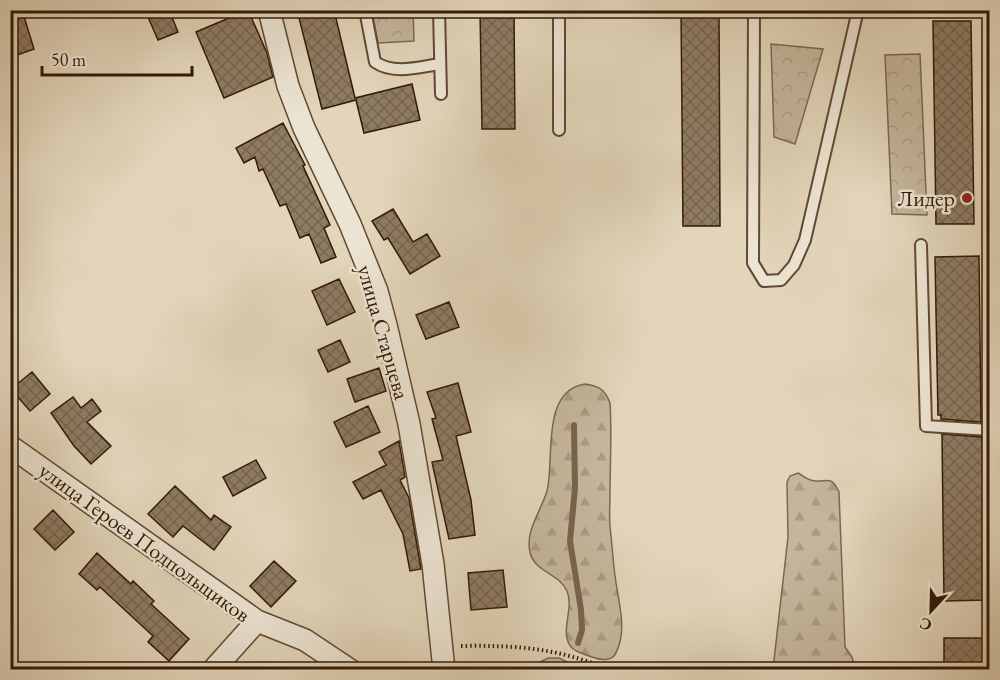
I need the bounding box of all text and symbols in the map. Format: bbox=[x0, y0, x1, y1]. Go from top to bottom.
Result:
scale bar bbox=[42, 39, 192, 77]
text: 50 m bbox=[51, 48, 86, 71]
place label: Лидер bbox=[898, 184, 955, 213]
marker: Лидер bbox=[960, 191, 974, 205]
street label: улица Старцева bbox=[350, 262, 417, 403]
street label: улица Героев Подпольщиков bbox=[33, 456, 256, 629]
north arrow bbox=[901, 581, 961, 641]
text: С bbox=[916, 613, 935, 636]

